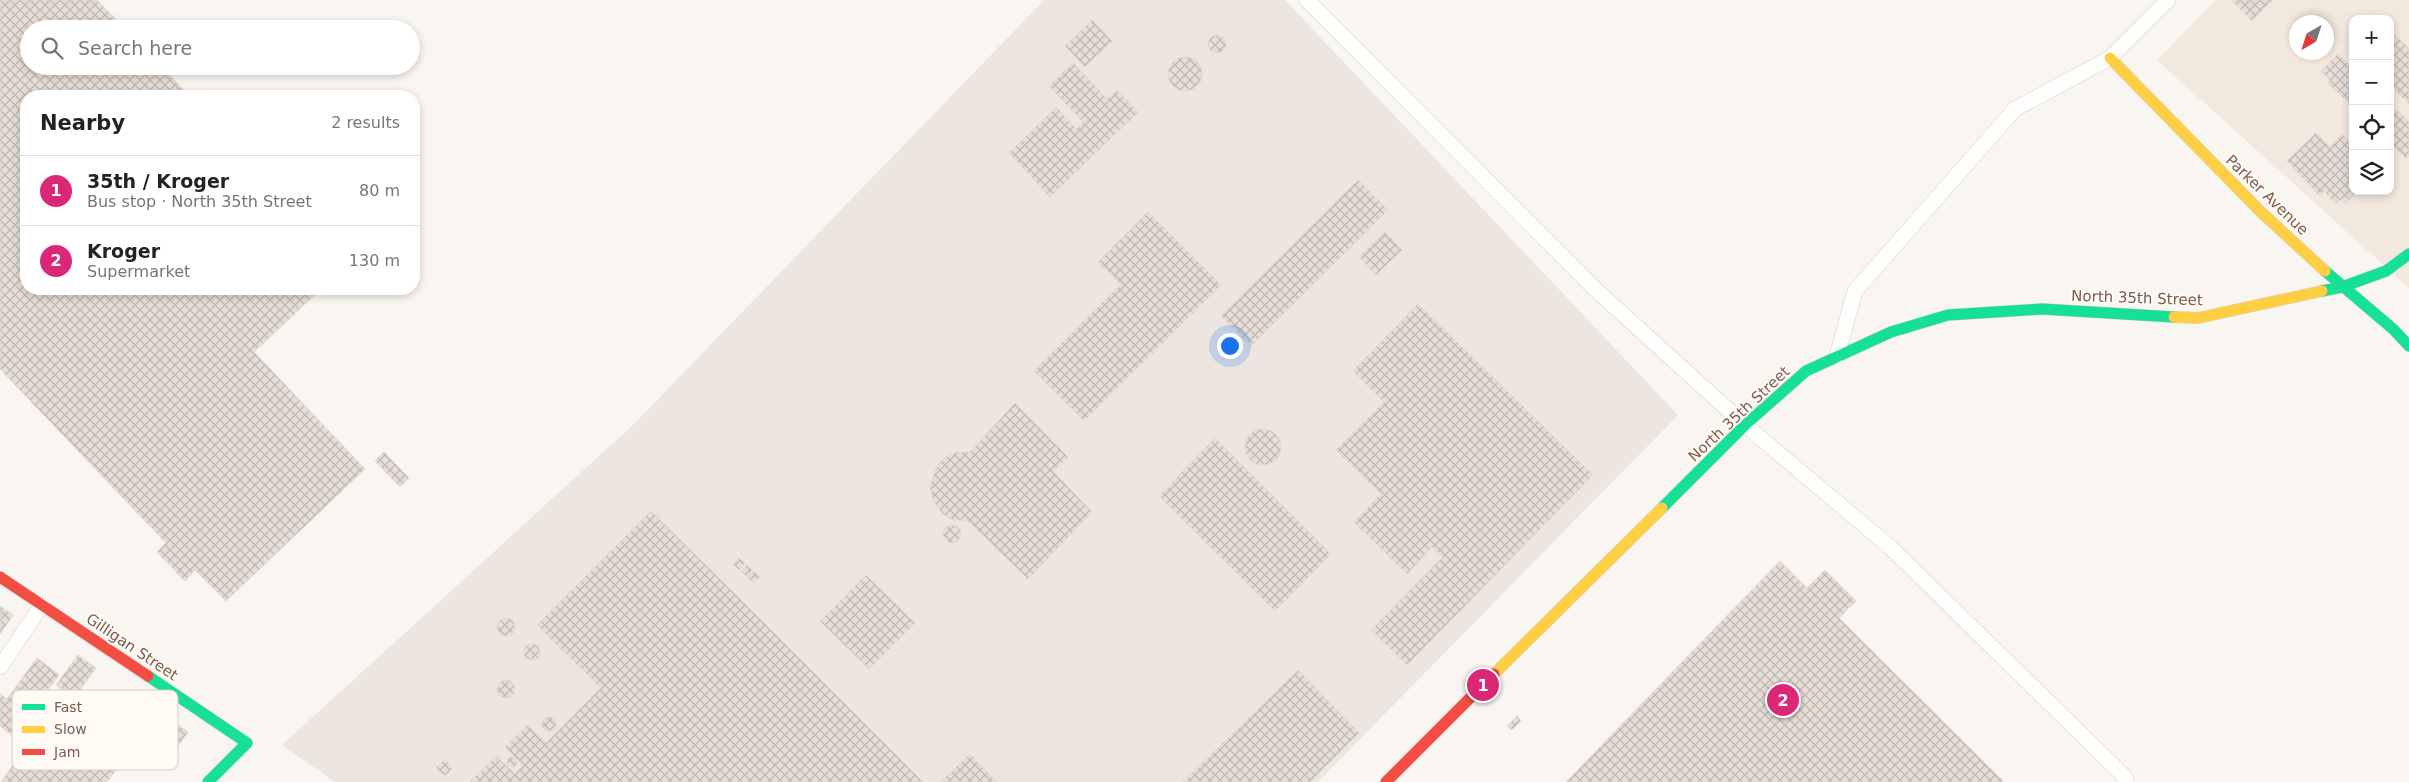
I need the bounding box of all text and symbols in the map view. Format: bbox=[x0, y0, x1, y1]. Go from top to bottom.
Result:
north arrow bbox=[2289, 15, 2334, 60]
map controls bbox=[2349, 15, 2394, 195]
button: + bbox=[2349, 15, 2394, 60]
search box bbox=[20, 20, 420, 75]
icon: search bbox=[38, 34, 66, 62]
text: Search here bbox=[78, 37, 192, 59]
button: − bbox=[2349, 60, 2394, 105]
button: locate bbox=[2349, 105, 2394, 150]
text: Nearby bbox=[40, 111, 125, 135]
text: 2 results bbox=[331, 113, 400, 132]
button: layers bbox=[2349, 150, 2394, 195]
street label: Parker Avenue bbox=[2222, 151, 2312, 239]
text: 35th / Kroger bbox=[87, 170, 229, 192]
text: 1 bbox=[50, 181, 62, 200]
text: 80 m bbox=[359, 181, 400, 200]
text: Bus stop · North 35th Street bbox=[87, 192, 312, 211]
text: Kroger bbox=[87, 240, 160, 262]
text: 2 bbox=[50, 251, 62, 270]
text: 130 m bbox=[349, 251, 400, 270]
text: Supermarket bbox=[87, 262, 190, 281]
street label: North 35th Street bbox=[2071, 287, 2203, 309]
your location bbox=[1217, 333, 1243, 359]
street label: North 35th Street bbox=[1685, 362, 1793, 465]
street label: Gilligan Street bbox=[83, 610, 181, 684]
pin: 1 bbox=[1467, 666, 1499, 704]
pin: 2 bbox=[1767, 681, 1799, 719]
legend bbox=[12, 690, 178, 770]
text: Fast bbox=[54, 699, 83, 715]
text: Slow bbox=[54, 721, 87, 737]
text: Jam bbox=[53, 744, 80, 760]

